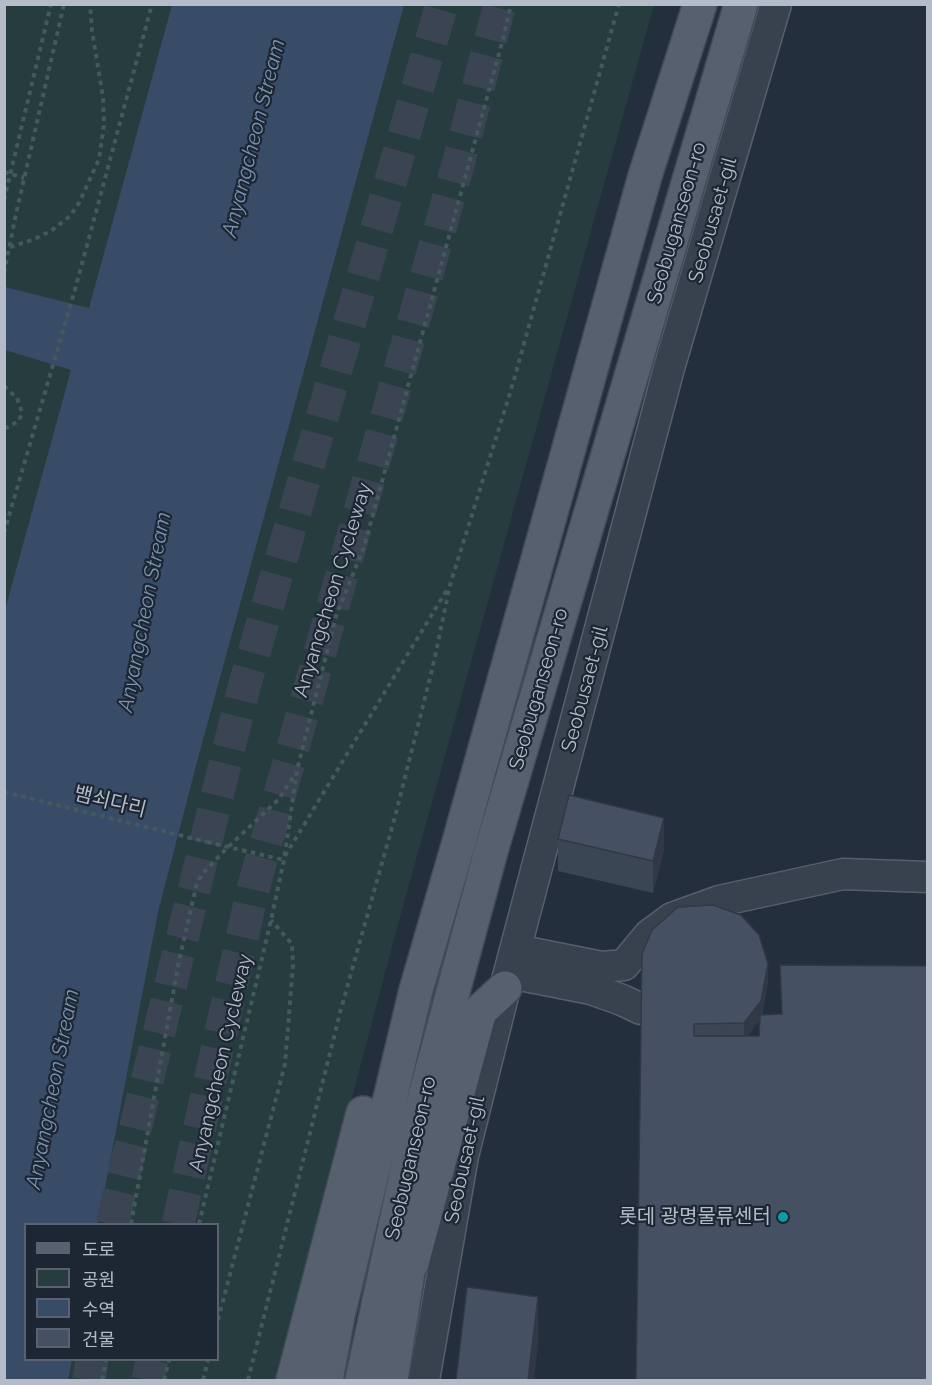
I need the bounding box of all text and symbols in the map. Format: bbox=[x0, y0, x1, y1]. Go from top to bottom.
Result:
water label: Anyangcheon Stream bbox=[217, 36, 291, 240]
street label: Seobuganseon-ro bbox=[642, 139, 712, 307]
street label: Seobusaet-gil bbox=[684, 154, 742, 286]
street label: Anyangcheon Cycleway bbox=[289, 480, 377, 700]
water label: Anyangcheon Stream bbox=[113, 510, 177, 714]
street label: Seobuganseon-ro bbox=[504, 605, 574, 773]
street label: Seobusaet-gil bbox=[557, 623, 613, 755]
street label: 뱀쇠다리 bbox=[71, 781, 149, 823]
street label: Anyangcheon Cycleway bbox=[184, 952, 258, 1174]
water label: Anyangcheon Stream bbox=[21, 987, 85, 1191]
street label: Seobuganseon-ro bbox=[381, 1074, 441, 1242]
street label: Seobusaet-gil bbox=[440, 1094, 490, 1226]
place label: 롯데 광명물류센터 bbox=[619, 1205, 771, 1229]
marker: 롯데 광명물류센터 bbox=[776, 1210, 790, 1224]
legend bbox=[24, 1223, 219, 1361]
text: 도로 bbox=[82, 1239, 115, 1260]
text: 공원 bbox=[82, 1269, 115, 1290]
text: 수역 bbox=[82, 1299, 115, 1320]
text: 건물 bbox=[82, 1329, 115, 1350]

